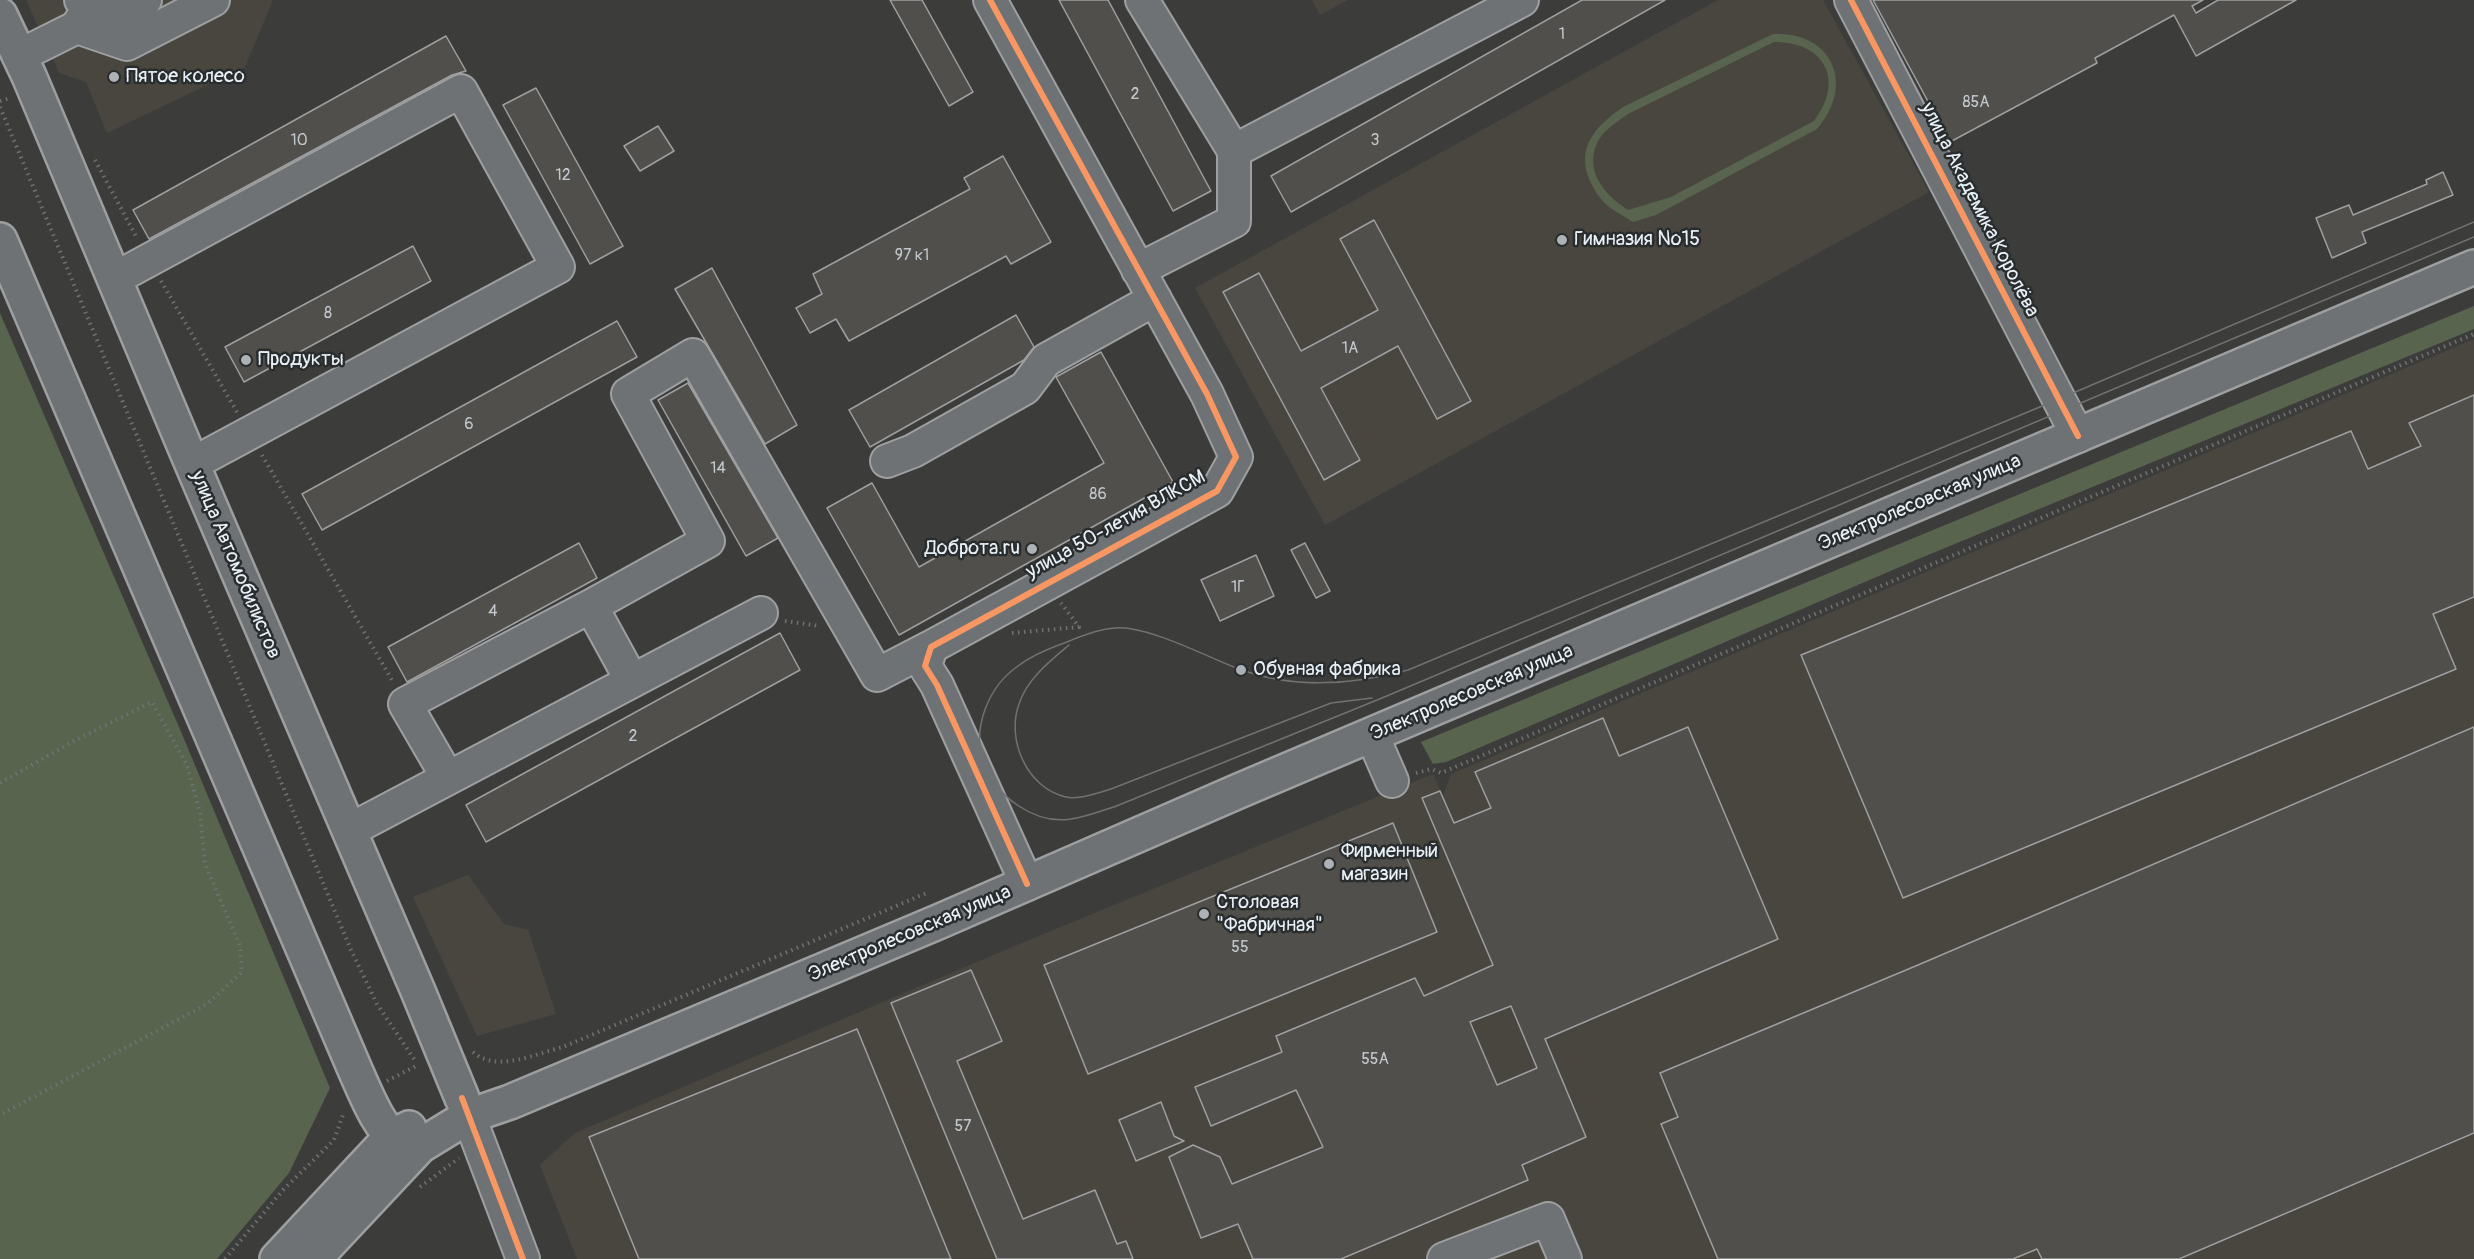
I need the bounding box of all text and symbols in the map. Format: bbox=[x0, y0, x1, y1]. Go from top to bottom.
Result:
house number: 1 bbox=[1559, 25, 1565, 45]
place label: Пятое колесо bbox=[126, 65, 245, 89]
marker: Пятое колесо bbox=[107, 70, 121, 84]
house number: 2 bbox=[1131, 85, 1139, 105]
house number: 85А bbox=[1962, 93, 1990, 113]
street label: улица Академика Королёва bbox=[1914, 99, 2044, 321]
house number: 10 bbox=[290, 131, 308, 151]
house number: 3 bbox=[1371, 131, 1379, 151]
house number: 12 bbox=[555, 166, 571, 186]
place label: Гимназия №15 bbox=[1574, 228, 1700, 252]
marker: Гимназия №15 bbox=[1555, 233, 1569, 247]
house number: 97 к1 bbox=[895, 246, 929, 266]
house number: 8 bbox=[324, 304, 332, 324]
house number: 1А bbox=[1342, 339, 1358, 359]
place label: Продукты bbox=[258, 348, 344, 372]
marker: Продукты bbox=[239, 353, 253, 367]
house number: 6 bbox=[464, 415, 474, 435]
street label: Электролесовская улица bbox=[1815, 449, 2025, 557]
house number: 14 bbox=[710, 459, 726, 479]
street label: улица 50-летия ВЛКСМ bbox=[1022, 466, 1210, 584]
street label: улица Автомобилистов bbox=[185, 467, 285, 663]
house number: 86 bbox=[1089, 485, 1107, 505]
place label: Доброта.ru bbox=[925, 537, 1020, 561]
marker: Доброта.ru bbox=[1025, 542, 1039, 556]
house number: 1Г bbox=[1231, 578, 1245, 598]
house number: 4 bbox=[488, 602, 498, 622]
street label: Электролесовская улица bbox=[1367, 639, 1577, 747]
place label: Обувная фабрика bbox=[1253, 658, 1401, 682]
marker: Обувная фабрика bbox=[1234, 663, 1248, 677]
house number: 2 bbox=[629, 727, 637, 747]
place label: Фирменный магазин bbox=[1341, 840, 1438, 887]
marker: Фирменный магазин bbox=[1322, 857, 1336, 871]
street label: Электролесовская улица bbox=[805, 880, 1015, 988]
place label: Столовая "Фабричная" bbox=[1216, 891, 1323, 938]
marker: Столовая "Фабричная" bbox=[1197, 907, 1211, 921]
house number: 55 bbox=[1231, 938, 1249, 958]
house number: 55А bbox=[1361, 1050, 1389, 1070]
house number: 57 bbox=[954, 1117, 972, 1137]

